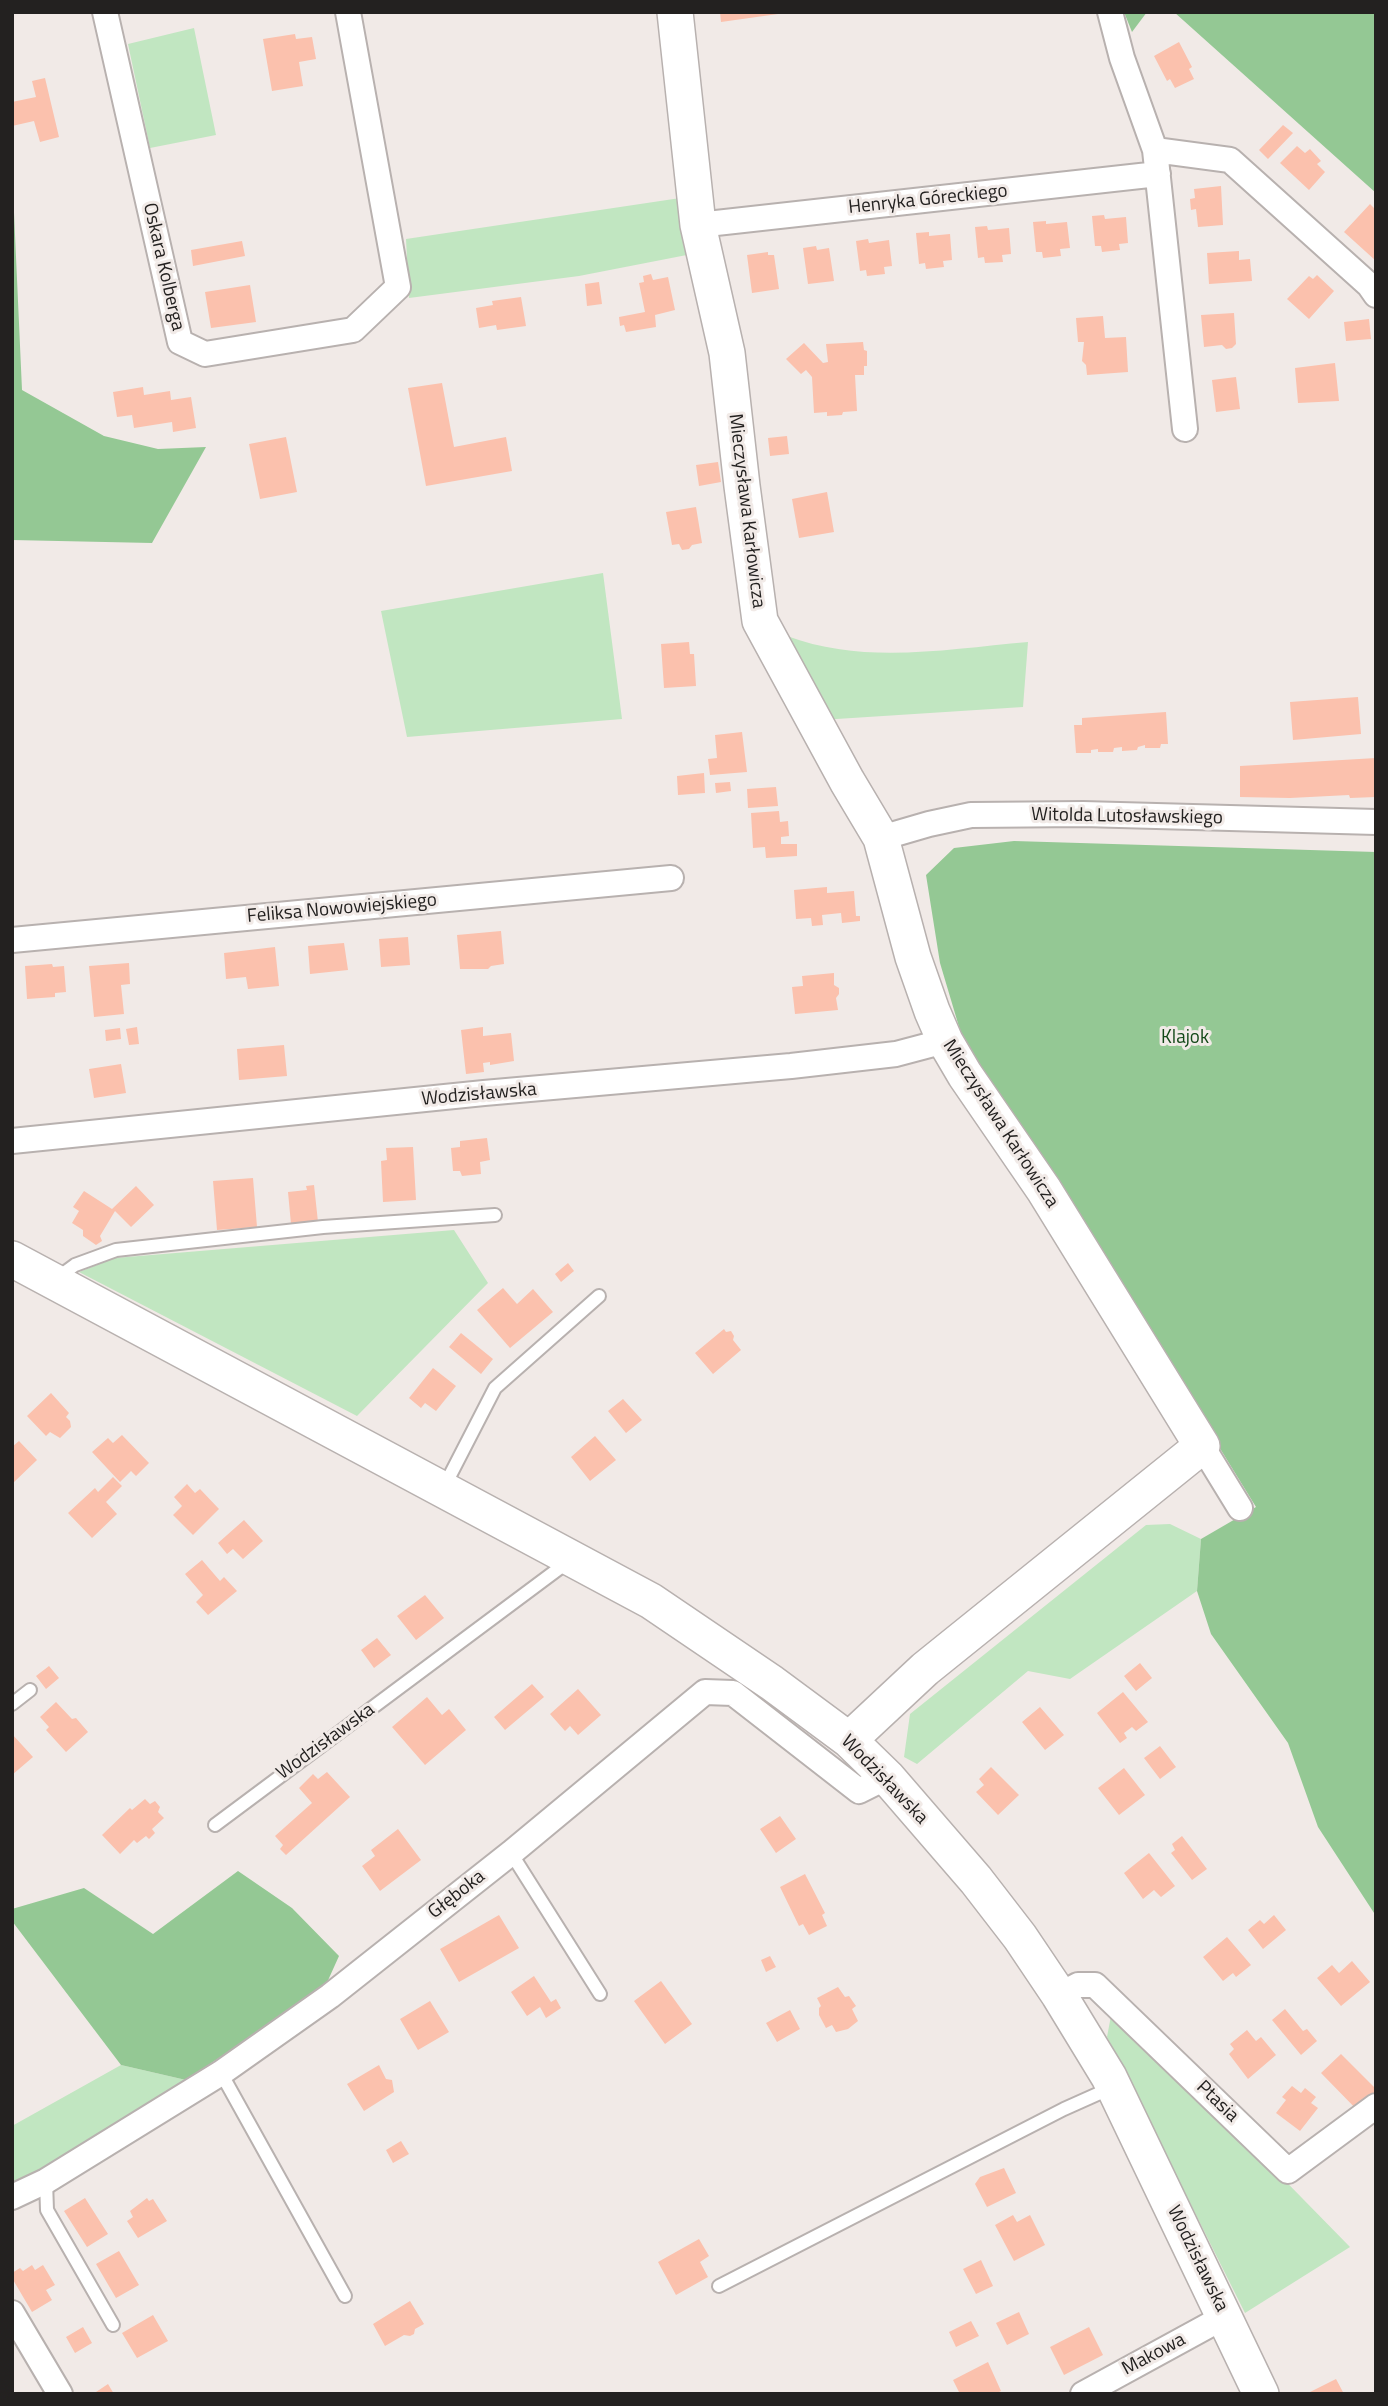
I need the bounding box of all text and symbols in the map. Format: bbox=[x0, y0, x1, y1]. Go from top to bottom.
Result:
street label: Henryka Góreckiego bbox=[847, 180, 1009, 220]
street label: Oskara Kolberga bbox=[137, 201, 189, 333]
street label: Mieczysława Karłowicza bbox=[723, 412, 769, 610]
street label: Witolda Lutosławskiego bbox=[1031, 804, 1223, 830]
street label: Feliksa Nowowiejskiego bbox=[246, 889, 438, 929]
park label: Klajok bbox=[1161, 1027, 1209, 1049]
street label: Mieczysława Karłowicza bbox=[937, 1036, 1063, 1212]
street label: Wodzisławska bbox=[421, 1079, 537, 1111]
street label: Wodzisławska bbox=[273, 1699, 379, 1785]
street label: Wodzisławska bbox=[836, 1731, 932, 1829]
street label: Głęboka bbox=[424, 1866, 490, 1924]
street label: Ptasia bbox=[1191, 2076, 1243, 2128]
street label: Wodzisławska bbox=[1161, 2202, 1233, 2316]
street label: Makowa bbox=[1119, 2329, 1189, 2381]

